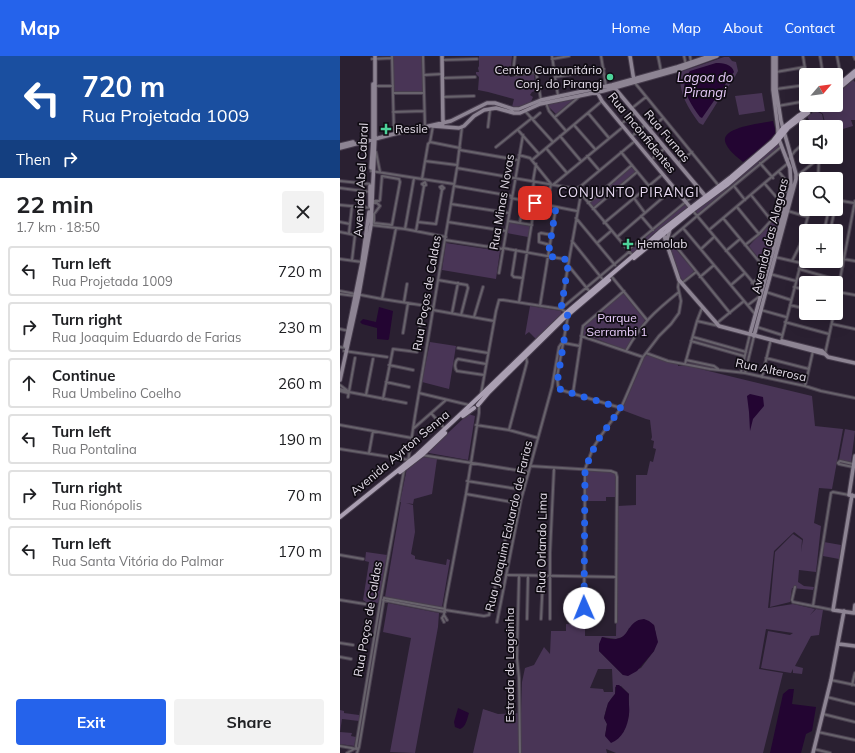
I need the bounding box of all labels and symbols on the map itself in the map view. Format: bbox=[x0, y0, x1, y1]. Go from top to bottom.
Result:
place label: Centro Cumunitário Conj. do Pirangi bbox=[494, 62, 602, 91]
north arrow bbox=[799, 68, 843, 112]
water label: Lagoa do Pirangi bbox=[677, 69, 733, 100]
marker: Centro Cumunitário Conj. do Pirangi bbox=[605, 72, 615, 82]
street label: Rua Inconfidentes bbox=[605, 89, 680, 176]
street label: Rua Furnas bbox=[641, 106, 694, 165]
place label: Resile bbox=[395, 121, 428, 136]
street label: Avenida Abel Cabral bbox=[350, 123, 371, 237]
marker: Resile bbox=[380, 123, 392, 135]
street label: Rua Minas Novas bbox=[486, 153, 517, 251]
street label: Avenida das Alagoas bbox=[748, 177, 791, 295]
district label: CONJUNTO PIRANGI bbox=[558, 184, 700, 200]
pin bbox=[518, 186, 552, 220]
street label: Rua Poços de Caldas bbox=[409, 234, 444, 352]
place label: Hemolab bbox=[637, 236, 687, 251]
marker: Hemolab bbox=[622, 238, 634, 250]
park label: Parque Serrambi 1 bbox=[587, 310, 647, 339]
street label: Rua Alterosa bbox=[734, 355, 808, 384]
street label: Avenida Ayrton Senna bbox=[347, 407, 452, 498]
street label: Rua Joaquim Eduardo de Farias bbox=[482, 439, 536, 613]
street label: Rua Orlando Lima bbox=[533, 493, 550, 593]
street label: Rua Poços de Caldas bbox=[350, 560, 385, 678]
position arrow bbox=[563, 587, 605, 629]
street label: Estrada de Lagoinha bbox=[502, 608, 517, 722]

